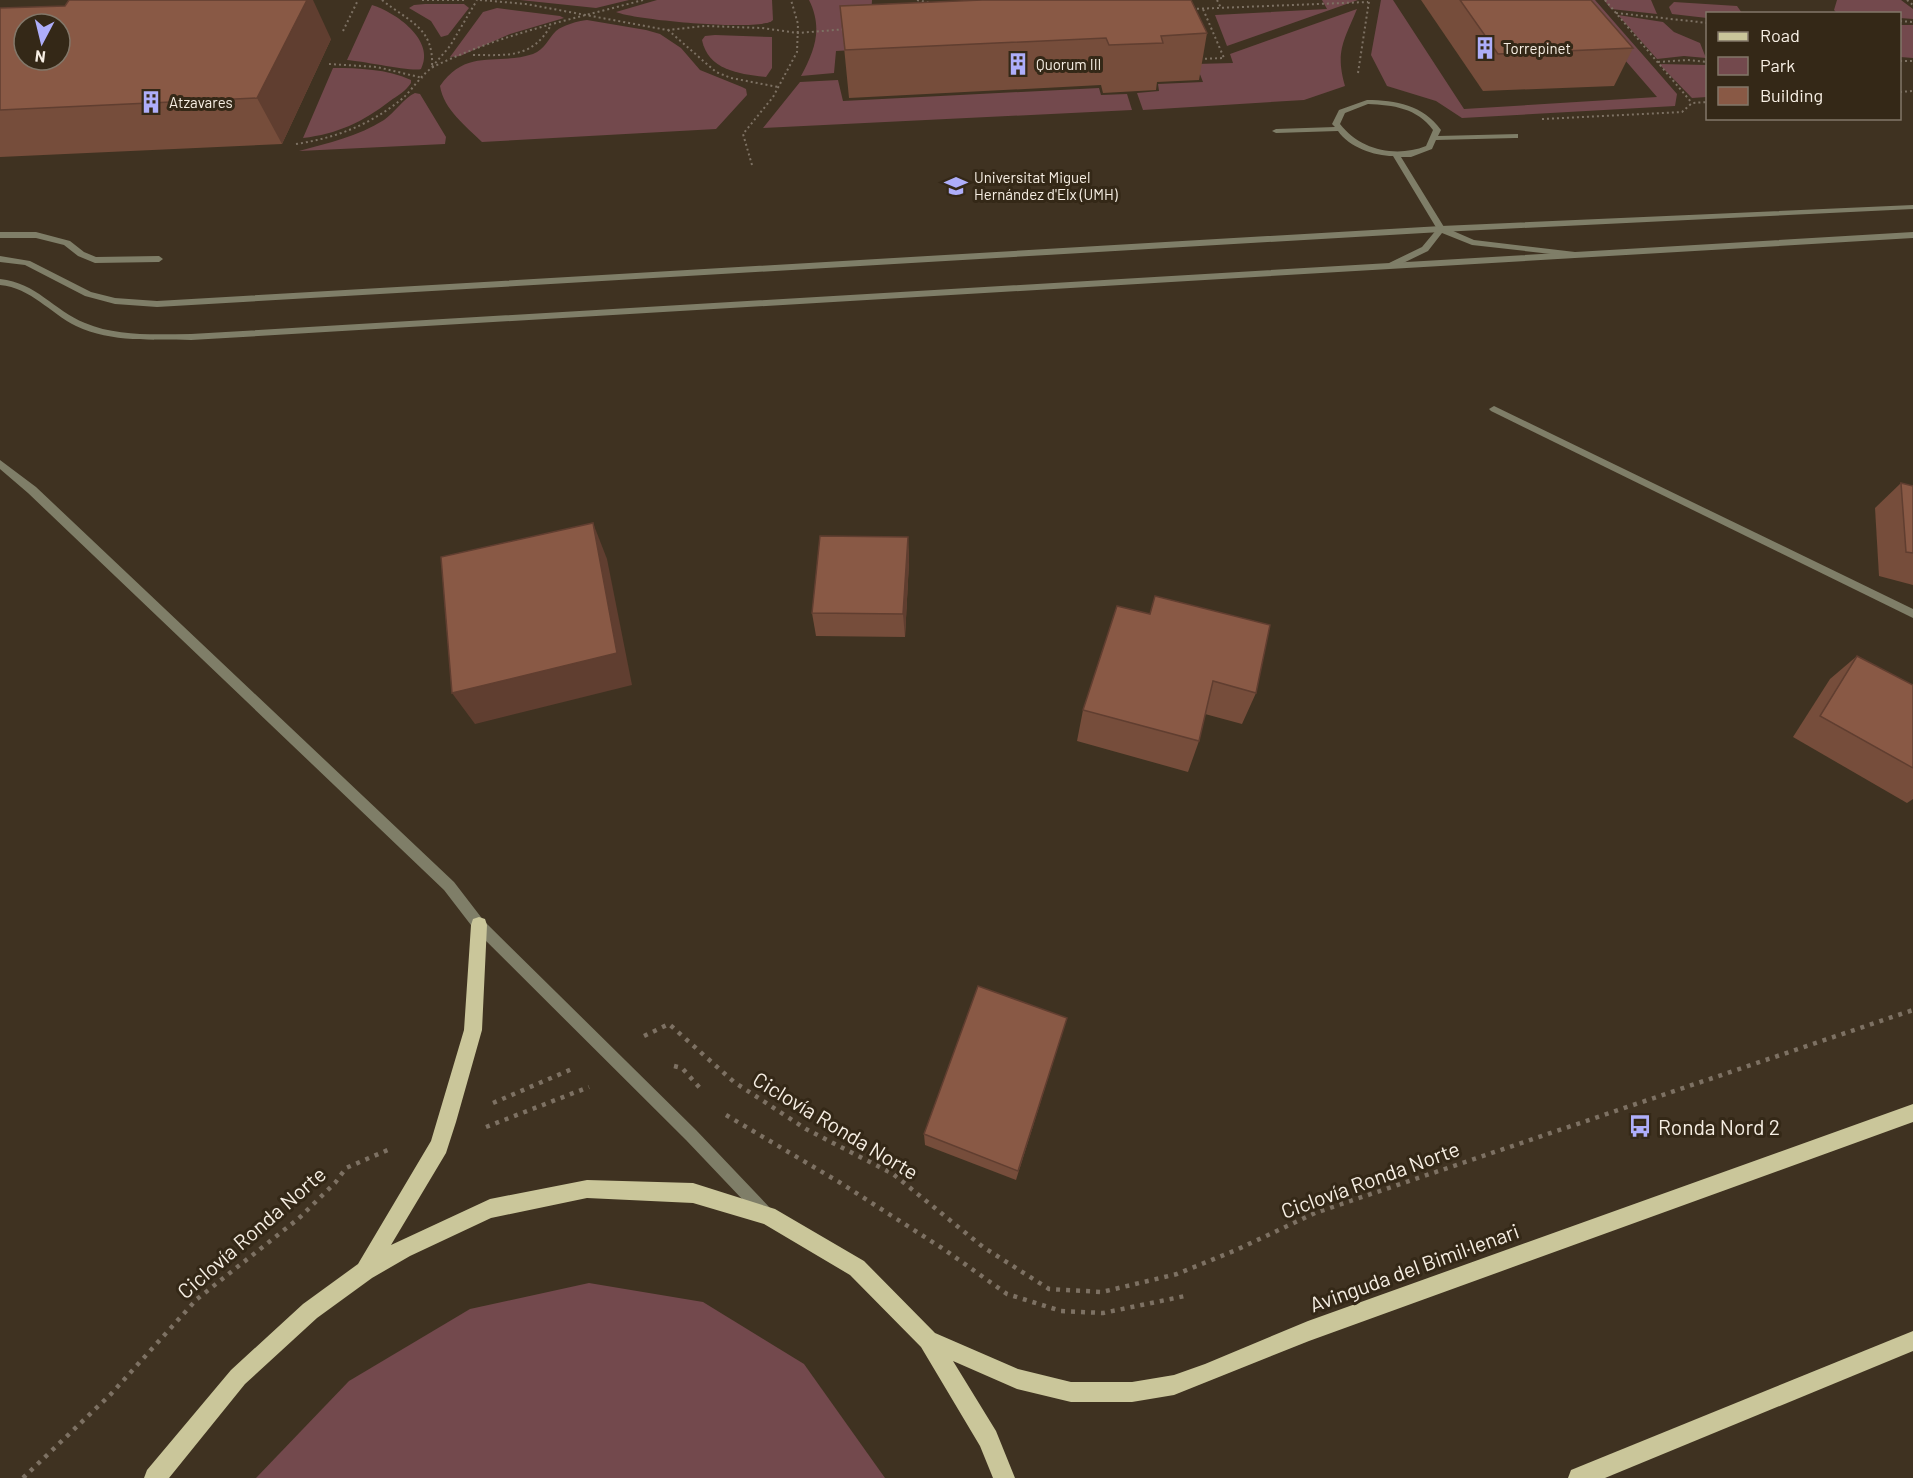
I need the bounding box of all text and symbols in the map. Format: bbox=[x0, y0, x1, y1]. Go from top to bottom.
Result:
north arrow bbox=[12, 12, 72, 72]
legend bbox=[1706, 12, 1901, 120]
text: Road bbox=[1760, 24, 1800, 46]
building icon: Torrepinet bbox=[1472, 35, 1498, 61]
place label: Torrepinet bbox=[1503, 39, 1571, 57]
text: N bbox=[34, 47, 47, 67]
building icon: Quorum III bbox=[1005, 51, 1031, 77]
text: Park bbox=[1760, 54, 1795, 76]
place label: Quorum III bbox=[1036, 55, 1101, 73]
text: Building bbox=[1760, 84, 1823, 106]
building icon: Atzavares bbox=[138, 89, 164, 115]
place label: Atzavares bbox=[169, 93, 233, 111]
place label: Universitat Miguel Hernández d'Elx (UMH) bbox=[974, 168, 1118, 203]
school or university icon: Universitat Miguel Hernández d'Elx (UMH) bbox=[943, 173, 969, 199]
street label: Ciclovía Ronda Norte bbox=[749, 1066, 923, 1184]
bus stop icon: Ronda Nord 2 bbox=[1627, 1113, 1653, 1139]
place label: Ronda Nord 2 bbox=[1658, 1114, 1780, 1139]
street label: Ciclovía Ronda Norte bbox=[1277, 1135, 1463, 1223]
street label: Ciclovía Ronda Norte bbox=[172, 1161, 330, 1303]
street label: Avinguda del Bimil·lenari bbox=[1306, 1217, 1522, 1317]

